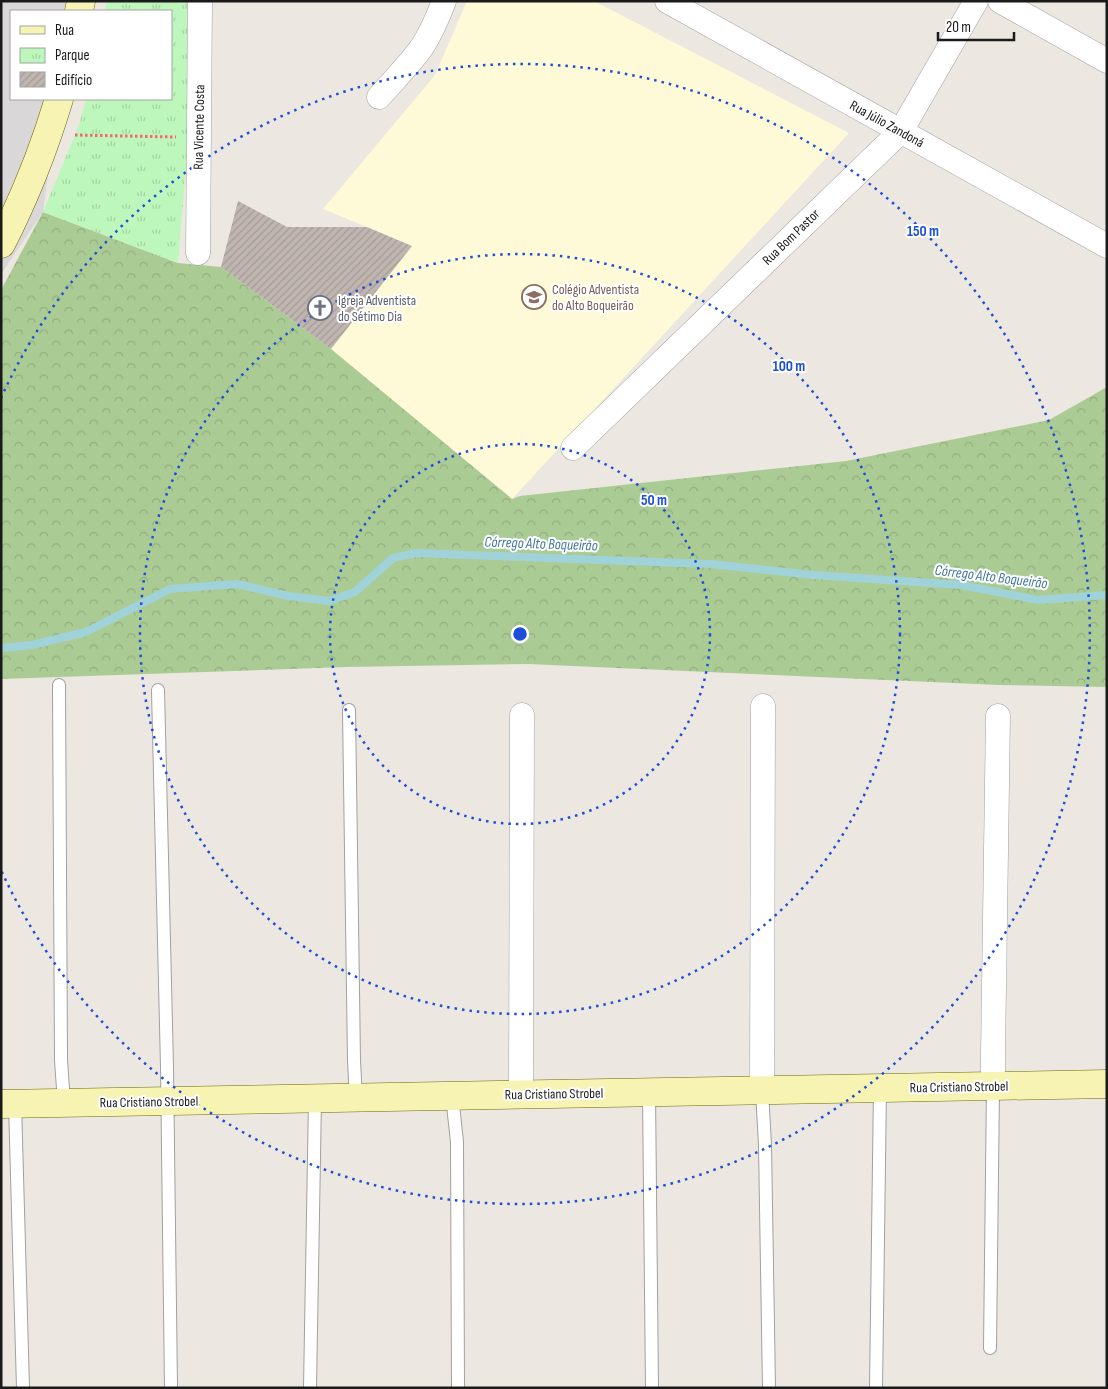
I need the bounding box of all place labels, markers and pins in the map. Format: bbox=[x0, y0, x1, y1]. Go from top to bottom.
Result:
place label: Colégio Adventista do Alto Boqueirão bbox=[552, 281, 639, 314]
school or university icon: Colégio Adventista do Alto Boqueirão bbox=[521, 284, 547, 310]
place label: Igreja Adventista do Sétimo Dia bbox=[338, 292, 416, 325]
church icon: Igreja Adventista do Sétimo Dia bbox=[307, 295, 333, 321]
centre of rings bbox=[511, 625, 529, 643]

